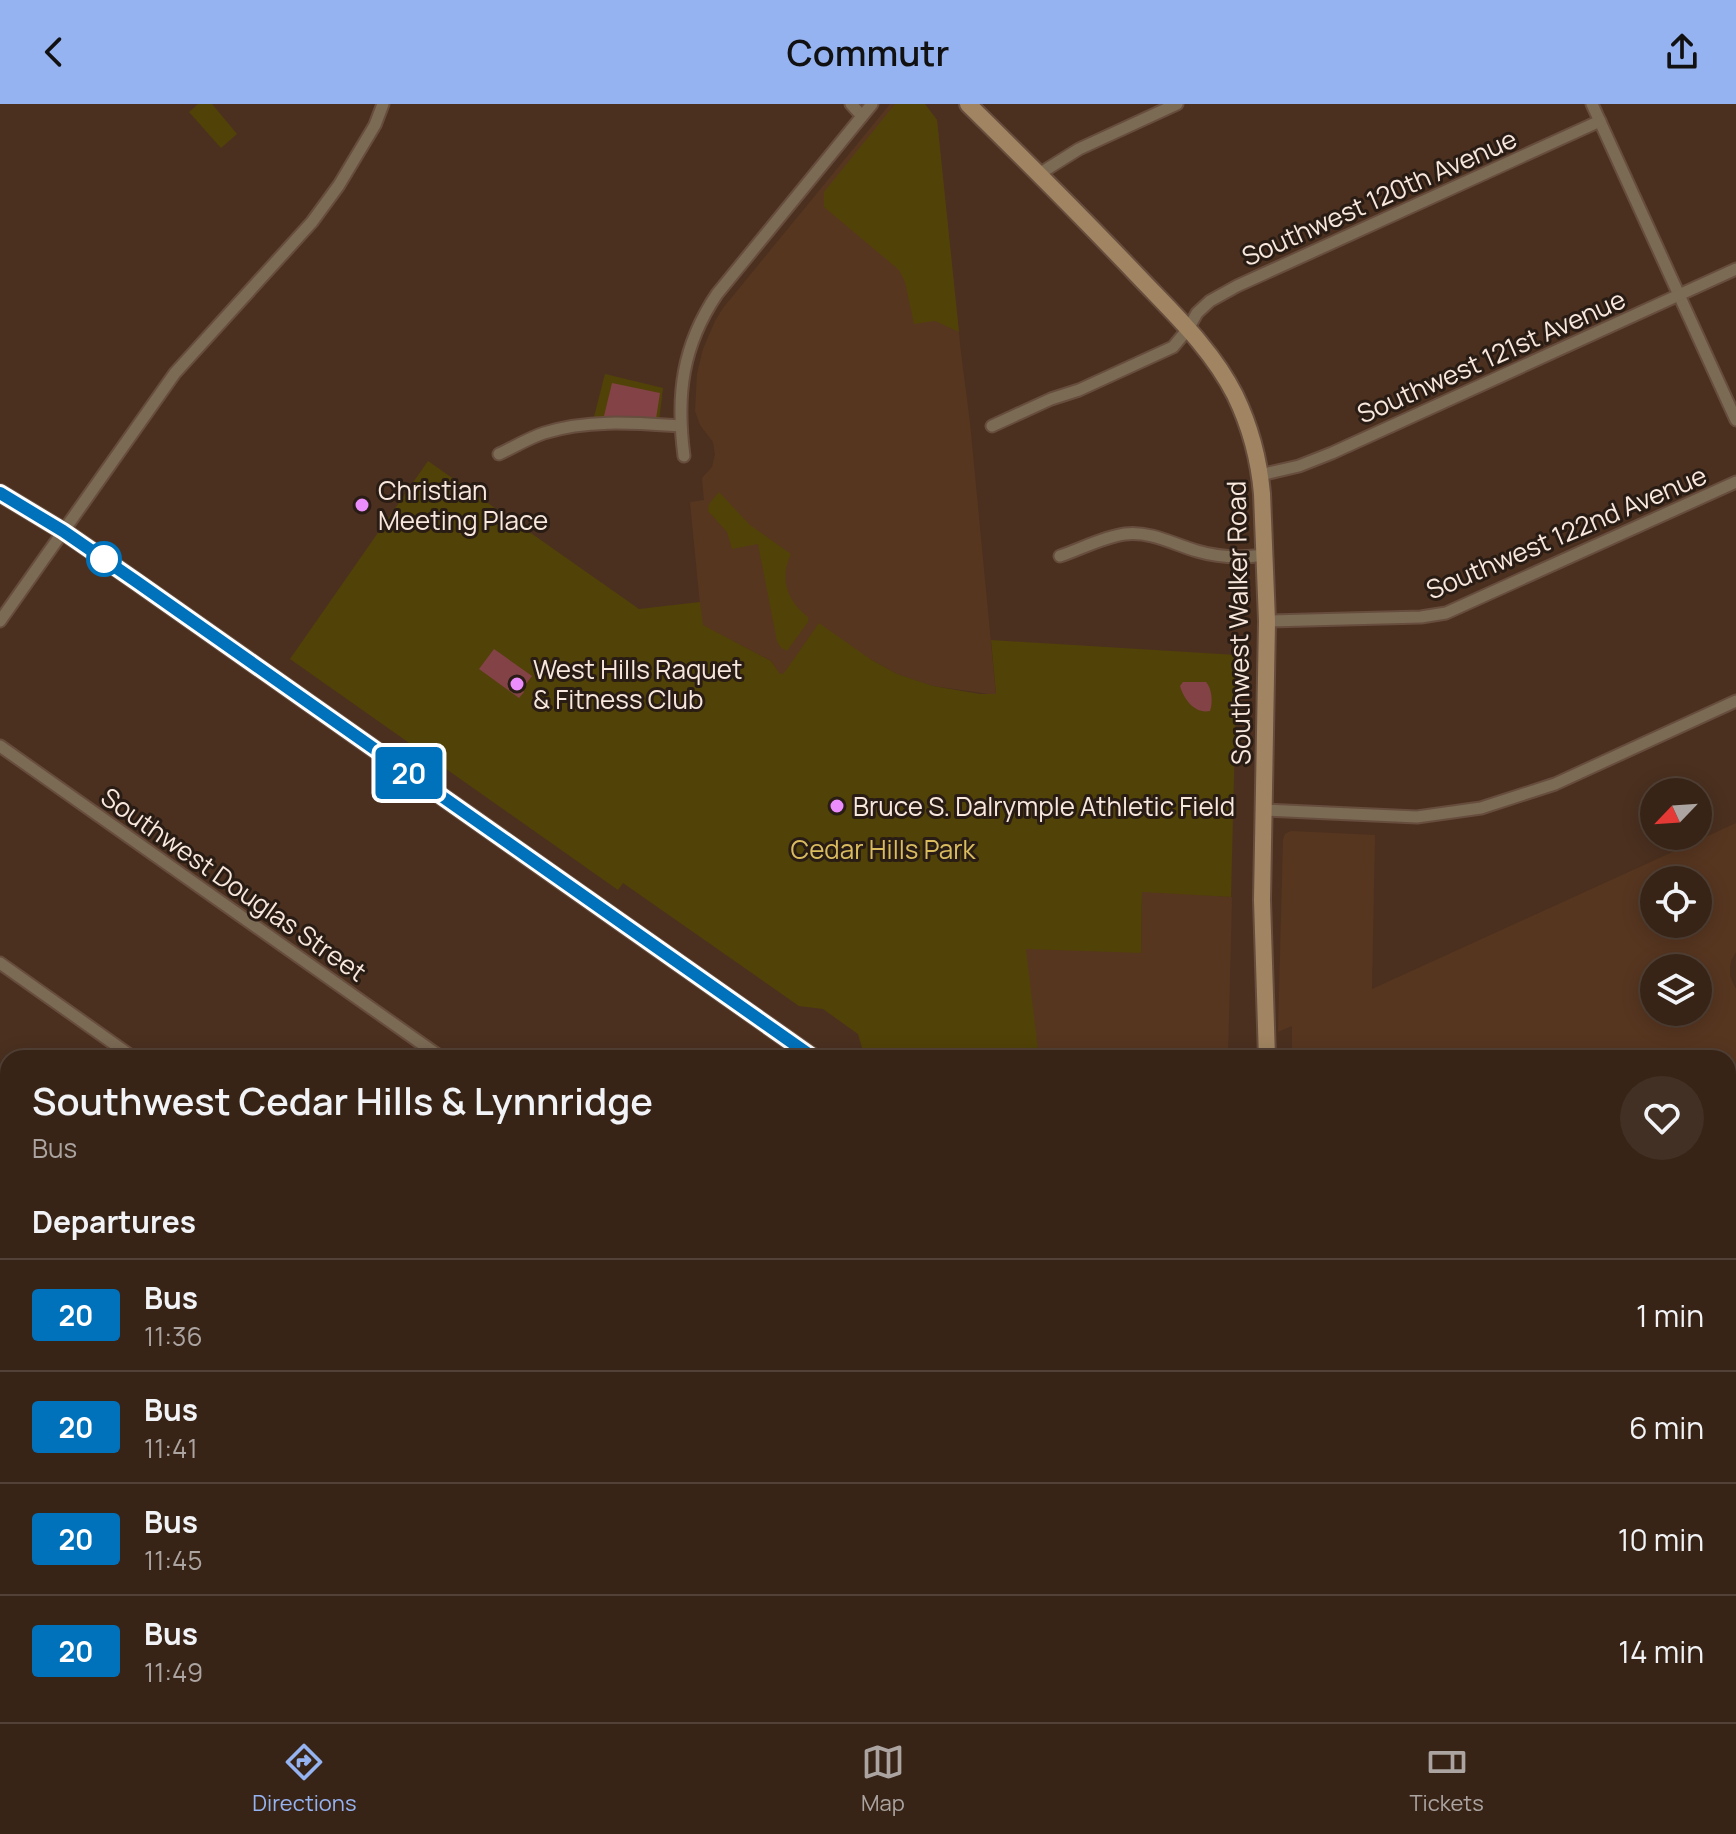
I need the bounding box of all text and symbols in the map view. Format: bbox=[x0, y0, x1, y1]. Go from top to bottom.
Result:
text: Commutr bbox=[786, 28, 950, 77]
icon: back bbox=[32, 30, 76, 74]
icon: share bbox=[1660, 30, 1704, 74]
street label: Southwest 120th Avenue bbox=[1236, 120, 1522, 274]
street label: Southwest 121st Avenue bbox=[1351, 281, 1631, 431]
street label: Southwest 122nd Avenue bbox=[1420, 457, 1712, 607]
place label: Christian Meeting Place bbox=[378, 472, 548, 538]
street label: Southwest Walker Road bbox=[1218, 481, 1258, 765]
marker: Christian Meeting Place bbox=[353, 496, 371, 514]
unlabelled marker bbox=[87, 542, 121, 576]
place label: West Hills Raquet & Fitness Club bbox=[533, 651, 742, 717]
marker: West Hills Raquet & Fitness Club bbox=[508, 675, 526, 693]
line badge: 20 bbox=[373, 747, 445, 799]
text: 20 bbox=[391, 754, 427, 792]
north arrow bbox=[1640, 778, 1712, 850]
map controls bbox=[1640, 778, 1712, 1026]
street label: Southwest Douglas Street bbox=[94, 779, 374, 989]
place label: Bruce S. DaIrymple Athletic Field bbox=[853, 788, 1235, 824]
marker: Bruce S. DaIrymple Athletic Field bbox=[828, 797, 846, 815]
park label: Cedar Hills Park bbox=[791, 831, 977, 867]
button: locate bbox=[1640, 866, 1712, 938]
button: layers bbox=[1640, 954, 1712, 1026]
text: Southwest Cedar Hills & Lynnridge bbox=[32, 1074, 653, 1126]
button: heart bbox=[1620, 1076, 1704, 1160]
text: Bus bbox=[32, 1130, 77, 1166]
text: Departures bbox=[32, 1201, 196, 1242]
text: Bus bbox=[144, 1277, 198, 1318]
text: 1 min bbox=[1636, 1295, 1704, 1336]
text: 20 bbox=[58, 1296, 94, 1334]
text: 11:36 bbox=[144, 1318, 203, 1354]
text: Bus bbox=[144, 1389, 198, 1430]
text: 6 min bbox=[1629, 1407, 1704, 1448]
text: 20 bbox=[58, 1408, 94, 1446]
text: 11:41 bbox=[144, 1430, 198, 1466]
text: Bus bbox=[144, 1501, 198, 1542]
text: 10 min bbox=[1618, 1519, 1704, 1560]
text: 20 bbox=[58, 1520, 94, 1558]
text: 11:45 bbox=[144, 1542, 202, 1578]
text: Bus bbox=[144, 1613, 198, 1654]
text: 14 min bbox=[1618, 1631, 1704, 1672]
text: 20 bbox=[58, 1632, 94, 1670]
text: 11:49 bbox=[144, 1654, 203, 1690]
tab: Directions bbox=[252, 1740, 356, 1818]
tab: Map bbox=[861, 1740, 905, 1818]
tab: Tickets bbox=[1409, 1740, 1484, 1818]

